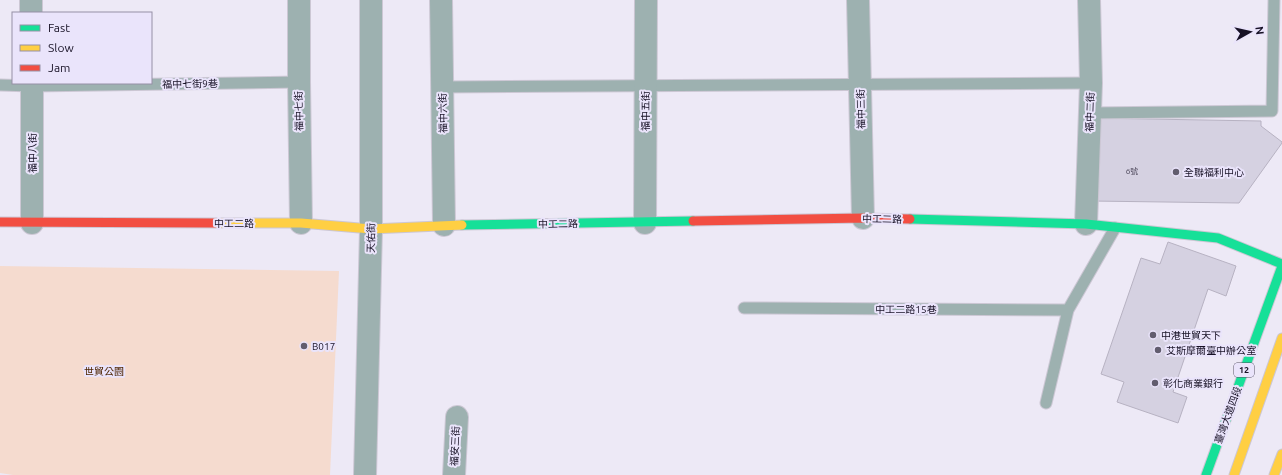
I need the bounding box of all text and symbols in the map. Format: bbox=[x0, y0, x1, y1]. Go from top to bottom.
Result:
legend bbox=[12, 12, 152, 84]
north arrow bbox=[1230, 12, 1270, 52]
text: Fast bbox=[48, 21, 70, 34]
text: N bbox=[1253, 26, 1266, 36]
text: Slow bbox=[48, 41, 74, 54]
text: Jam bbox=[48, 61, 70, 74]
street label: 福中七街9巷 bbox=[162, 78, 218, 90]
street label: 福中三街 bbox=[855, 89, 867, 129]
street label: 福中七街 bbox=[293, 91, 305, 131]
street label: 福中五街 bbox=[640, 91, 651, 131]
street label: 福中二街 bbox=[1084, 92, 1096, 132]
street label: 福中六街 bbox=[437, 93, 449, 133]
street label: 福中八街 bbox=[27, 133, 38, 173]
house number: 6號 bbox=[1126, 167, 1138, 176]
marker: 全聯福利中心 bbox=[1171, 167, 1181, 177]
place label: 全聯福利中心 bbox=[1184, 167, 1244, 178]
street label: 中工二路 bbox=[862, 213, 902, 225]
street label: 中工二路 bbox=[214, 218, 254, 229]
street label: 中工二路 bbox=[538, 218, 578, 230]
street label: 天佑街 bbox=[365, 223, 377, 253]
street label: 中工二路15巷 bbox=[875, 304, 937, 315]
marker: 中港世貿天下 bbox=[1148, 330, 1158, 340]
place label: 中港世貿天下 bbox=[1161, 330, 1221, 341]
marker: B017 bbox=[299, 341, 309, 351]
place label: B017 bbox=[312, 341, 335, 352]
marker: 艾斯摩爾臺中辦公室 bbox=[1153, 345, 1163, 355]
place label: 艾斯摩爾臺中辦公室 bbox=[1166, 345, 1256, 356]
road number: 12 bbox=[1234, 363, 1254, 377]
park label: 世貿公園 bbox=[84, 366, 124, 377]
marker: 彰化商業銀行 bbox=[1150, 378, 1160, 388]
place label: 彰化商業銀行 bbox=[1163, 378, 1223, 389]
street label: 臺灣大道四段 bbox=[1213, 385, 1243, 445]
street label: 福安三街 bbox=[448, 426, 462, 466]

